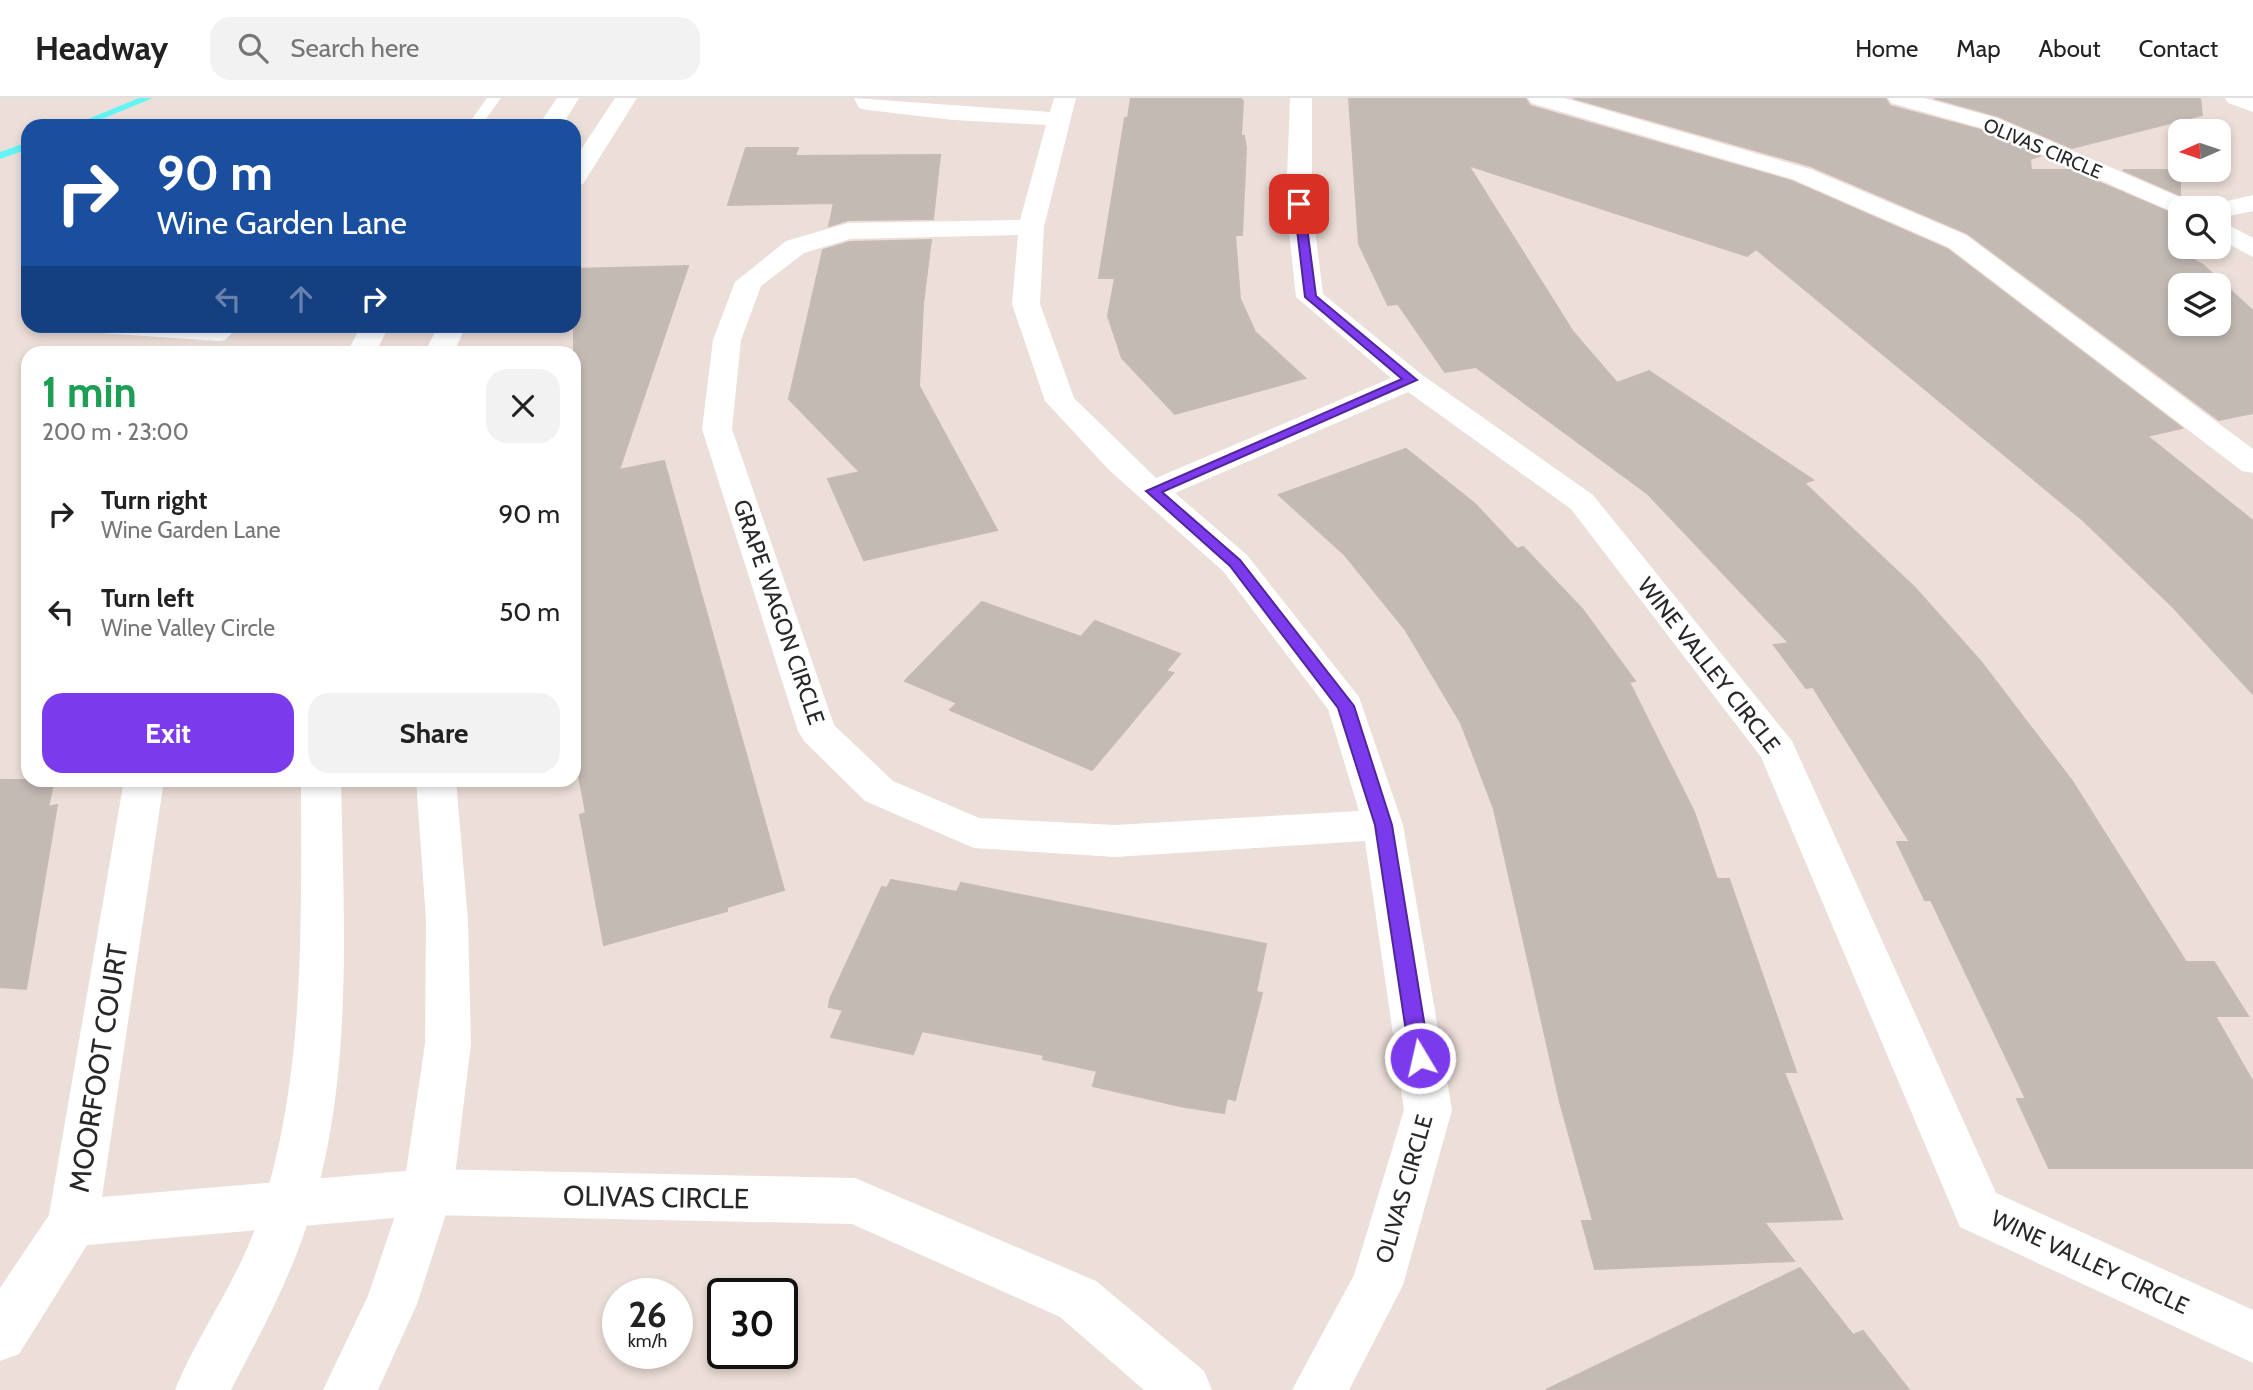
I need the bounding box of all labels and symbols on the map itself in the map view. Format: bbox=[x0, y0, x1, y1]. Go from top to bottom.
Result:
street label: OLIVAS CIRCLE bbox=[1980, 113, 2106, 184]
north arrow bbox=[2168, 119, 2231, 182]
pin bbox=[1269, 174, 1329, 234]
street label: GRAPE WAGON CIRCLE bbox=[727, 496, 831, 728]
street label: WINE VALLEY CIRCLE bbox=[1632, 572, 1786, 758]
street label: MOORFOOT COURT bbox=[62, 941, 134, 1195]
position arrow bbox=[1383, 1021, 1457, 1095]
street label: OLIVAS CIRCLE bbox=[1369, 1112, 1439, 1266]
street label: OLIVAS CIRCLE bbox=[563, 1178, 749, 1216]
street label: WINE VALLEY CIRCLE bbox=[1987, 1204, 2193, 1320]
speed limit sign: 30 bbox=[707, 1278, 798, 1369]

